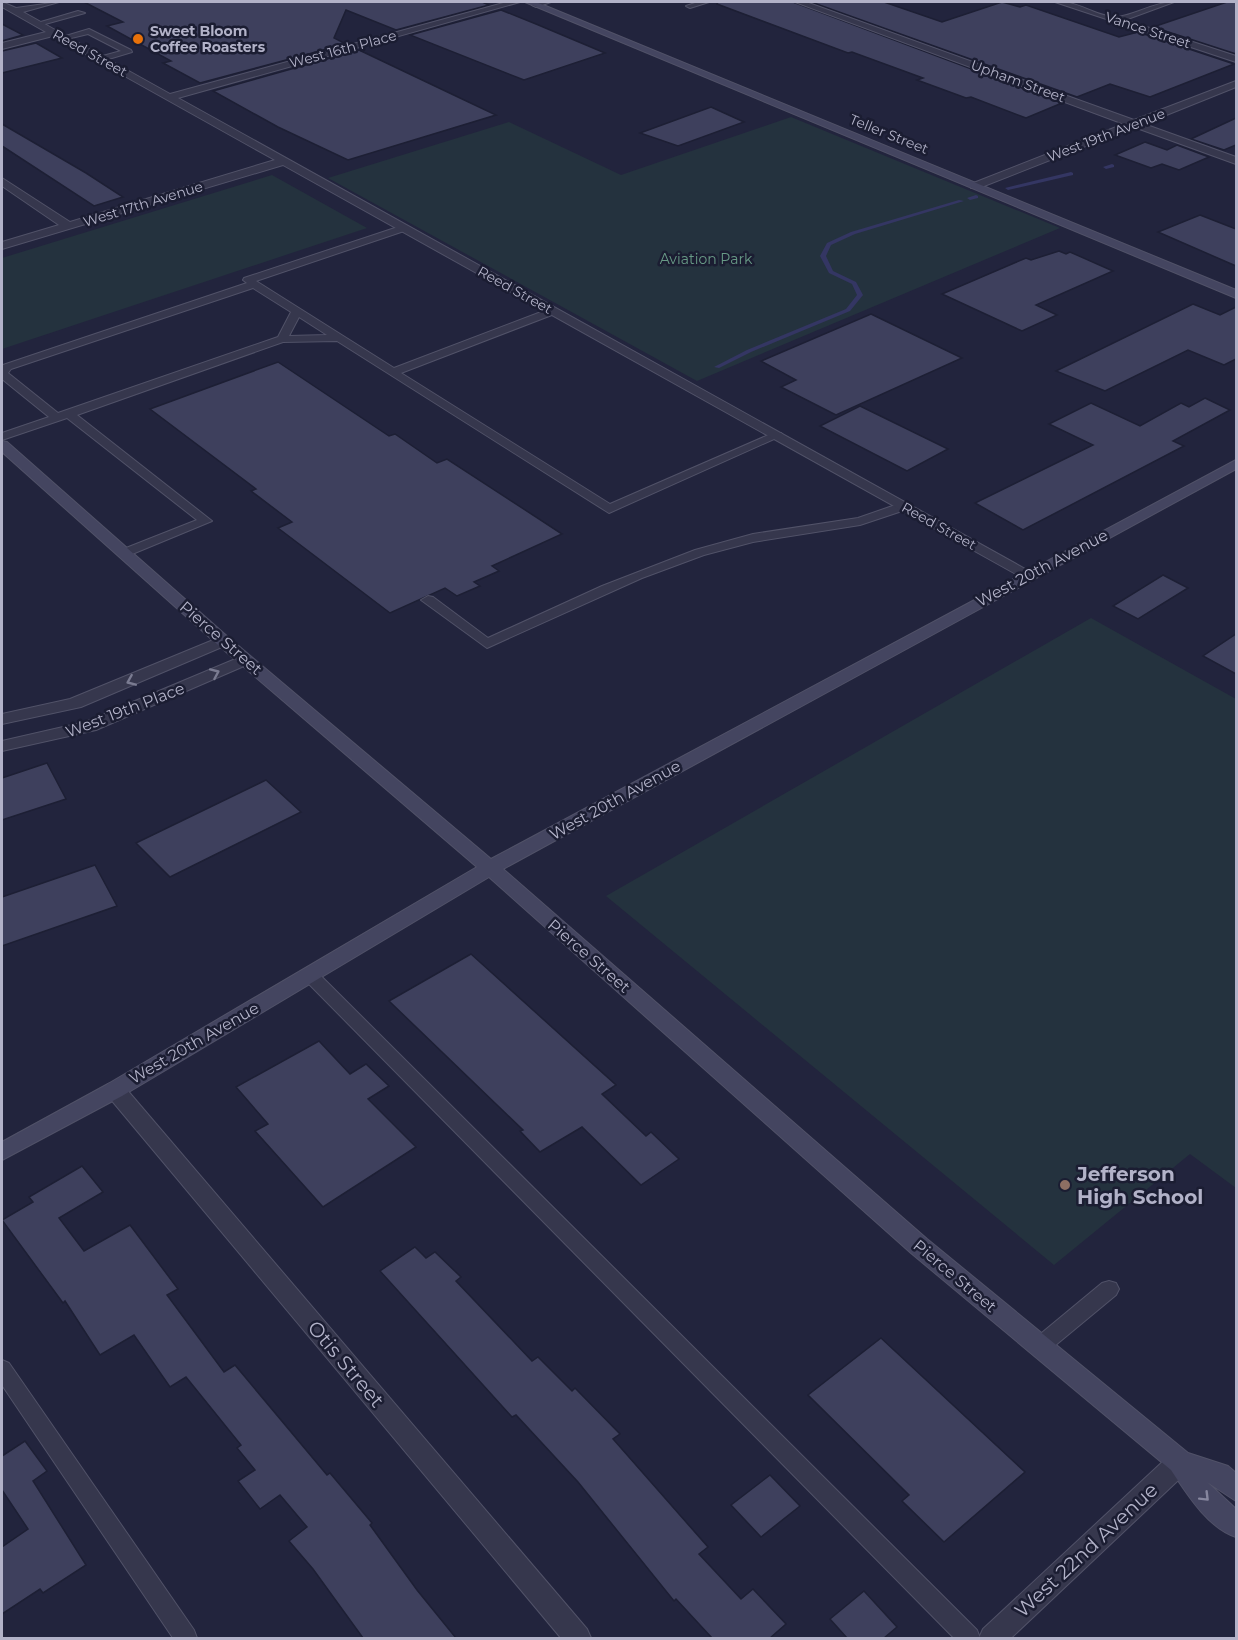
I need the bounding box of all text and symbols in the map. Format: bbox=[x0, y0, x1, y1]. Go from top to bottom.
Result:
street label: Vance Street bbox=[1103, 8, 1193, 52]
place label: Sweet Bloom Coffee Roasters bbox=[150, 22, 266, 56]
street label: Reed Street bbox=[50, 25, 131, 81]
street label: West 16th Place bbox=[287, 26, 399, 72]
marker: Sweet Bloom Coffee Roasters bbox=[131, 32, 145, 46]
street label: Upham Street bbox=[968, 56, 1068, 107]
street label: West 19th Avenue bbox=[1045, 104, 1167, 166]
street label: Teller Street bbox=[847, 110, 931, 158]
street label: West 17th Avenue bbox=[81, 177, 205, 231]
park label: Aviation Park bbox=[660, 250, 753, 268]
street label: Reed Street bbox=[475, 262, 556, 318]
street label: Reed Street bbox=[899, 498, 980, 554]
street label: West 20th Avenue bbox=[973, 525, 1111, 611]
street label: Pierce Street bbox=[176, 597, 266, 679]
one-way arrow bbox=[208, 669, 219, 681]
one-way arrow bbox=[126, 674, 137, 686]
street label: West 19th Place bbox=[63, 679, 187, 741]
street label: West 20th Avenue bbox=[546, 756, 684, 844]
street label: Pierce Street bbox=[544, 915, 634, 997]
street label: West 20th Avenue bbox=[126, 998, 262, 1088]
place label: Jefferson High School bbox=[1076, 1162, 1203, 1209]
marker: Jefferson High School bbox=[1058, 1178, 1072, 1192]
street label: Pierce Street bbox=[910, 1236, 1001, 1317]
street label: Otis Street bbox=[303, 1316, 389, 1412]
street label: West 22nd Avenue bbox=[1009, 1478, 1163, 1622]
one-way arrow bbox=[1198, 1490, 1209, 1500]

